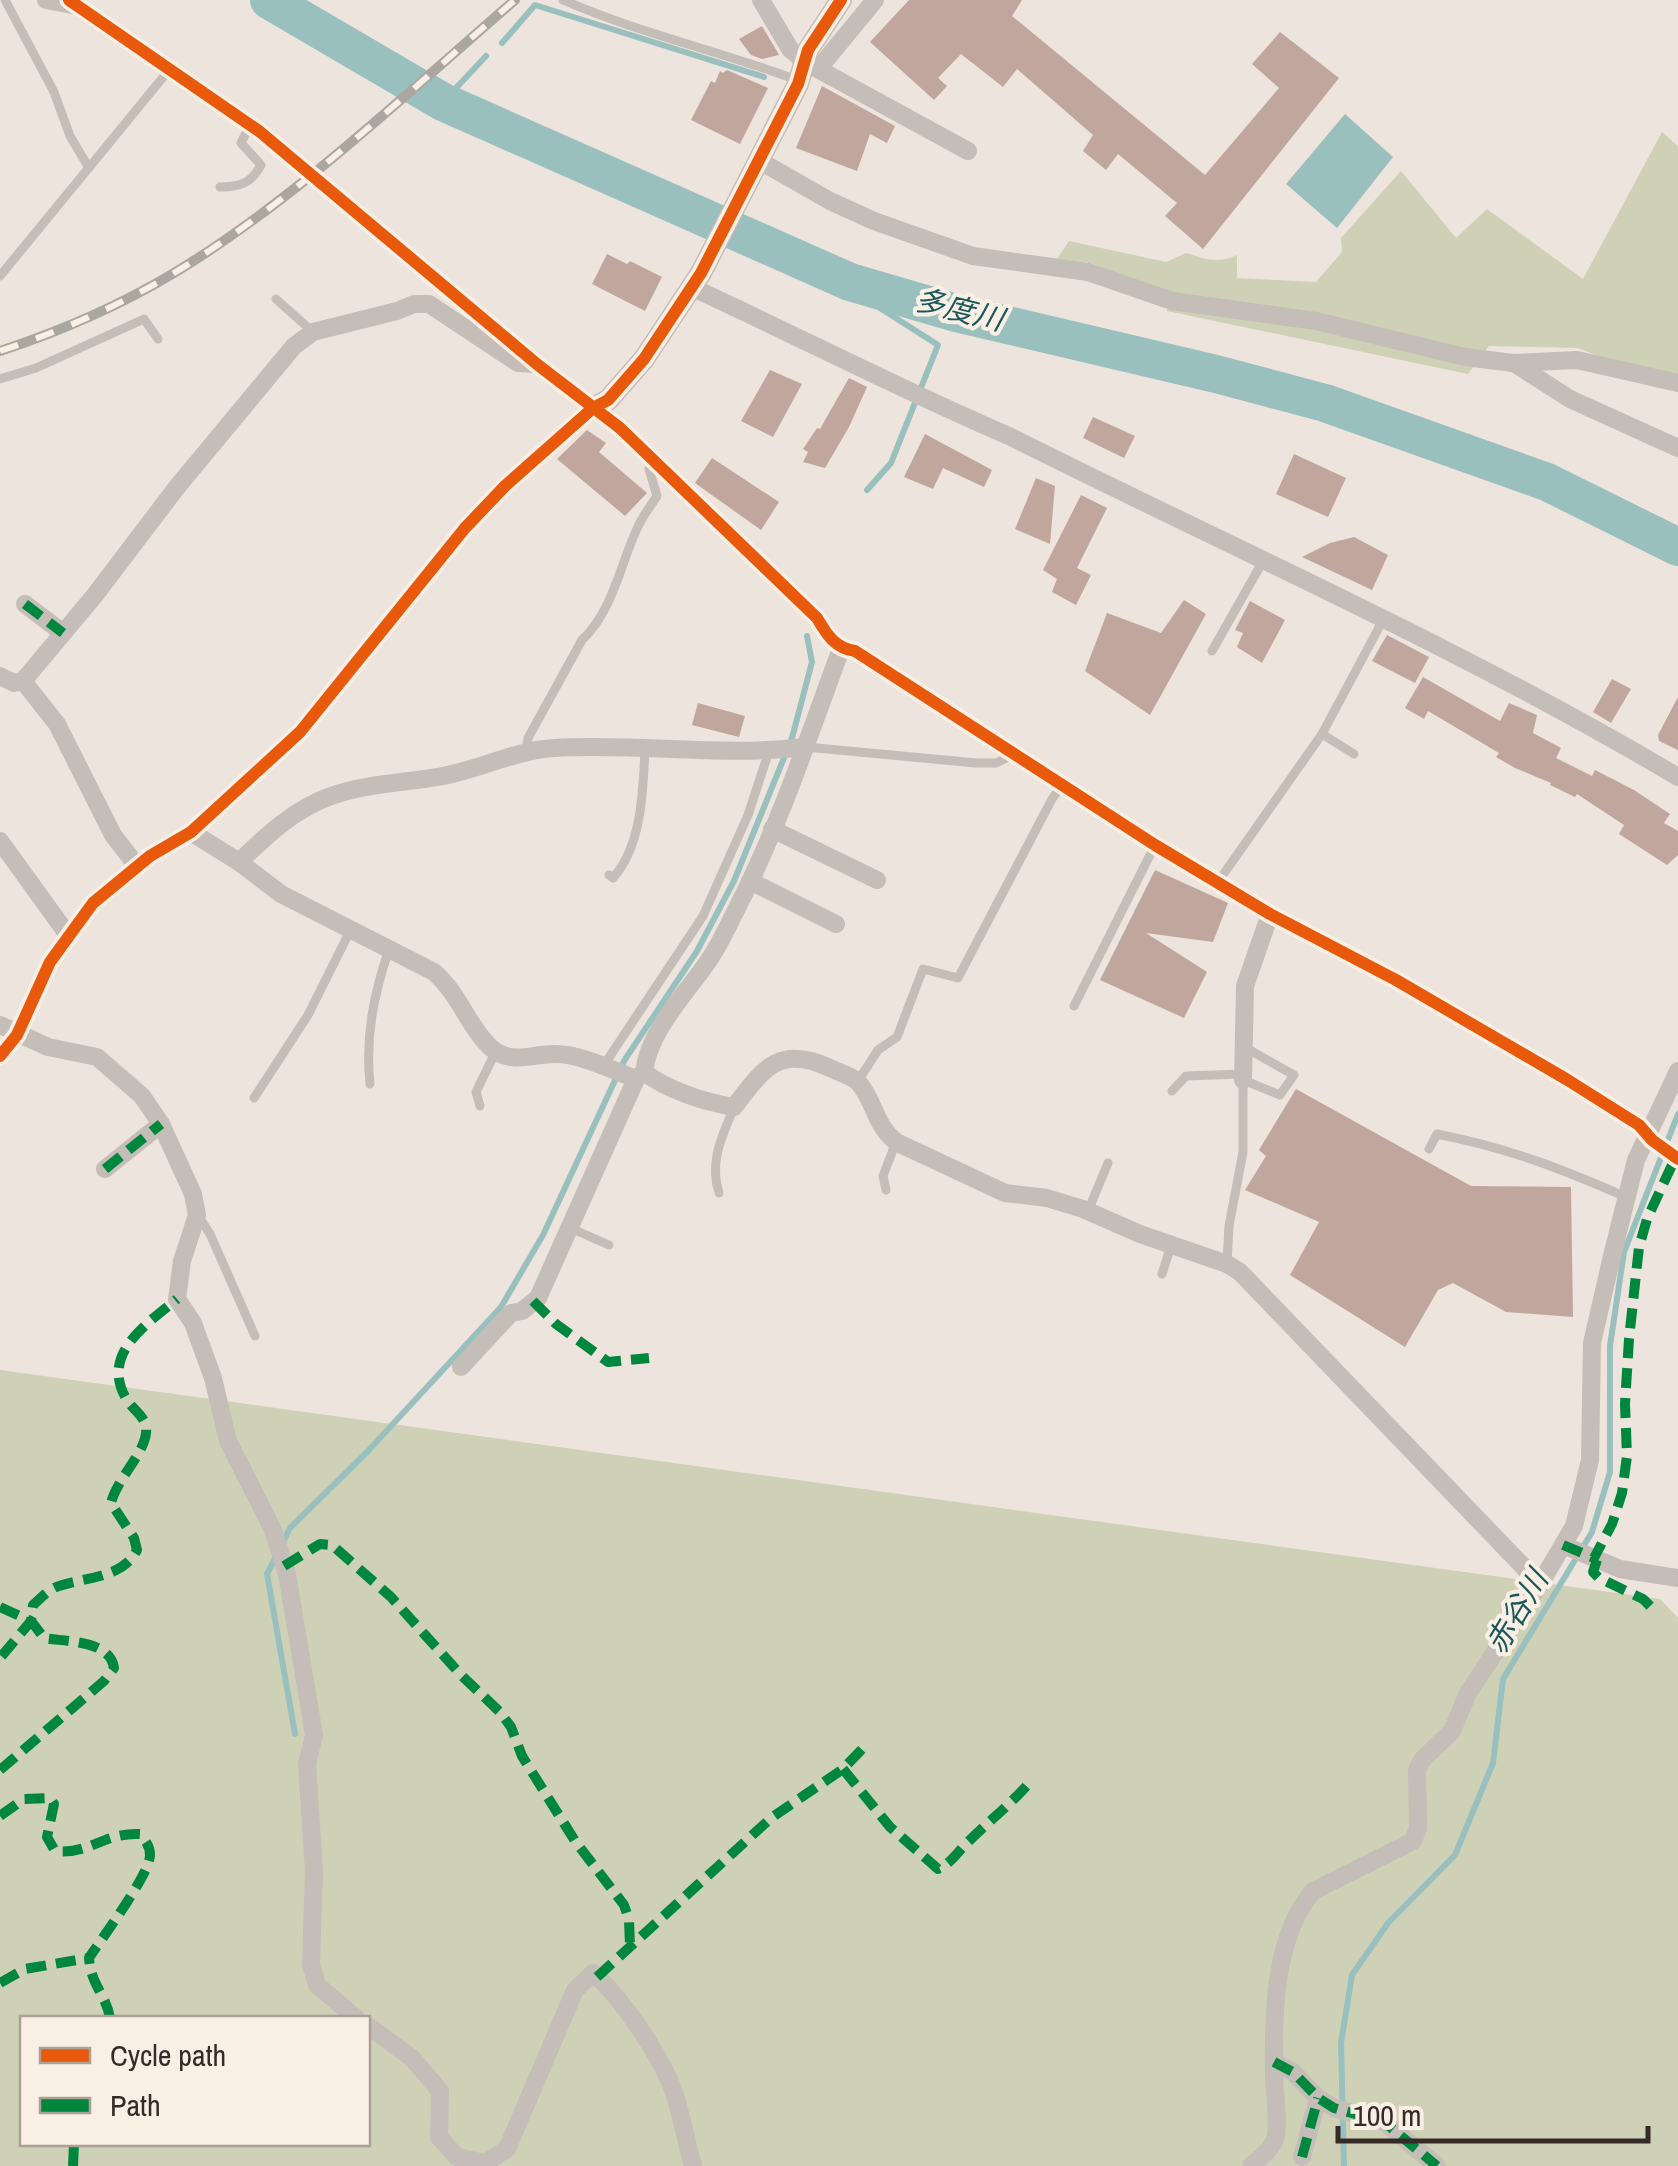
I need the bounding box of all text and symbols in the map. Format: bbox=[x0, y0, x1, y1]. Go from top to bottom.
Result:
water label: 多度川 bbox=[911, 279, 1011, 340]
water label: 赤谷川 bbox=[1476, 1560, 1558, 1660]
legend bbox=[20, 2016, 370, 2146]
text: Cycle path bbox=[110, 2035, 226, 2075]
scale bar bbox=[1338, 2081, 1648, 2143]
text: Path bbox=[110, 2085, 161, 2125]
text: 100 m bbox=[1353, 2095, 1421, 2135]

